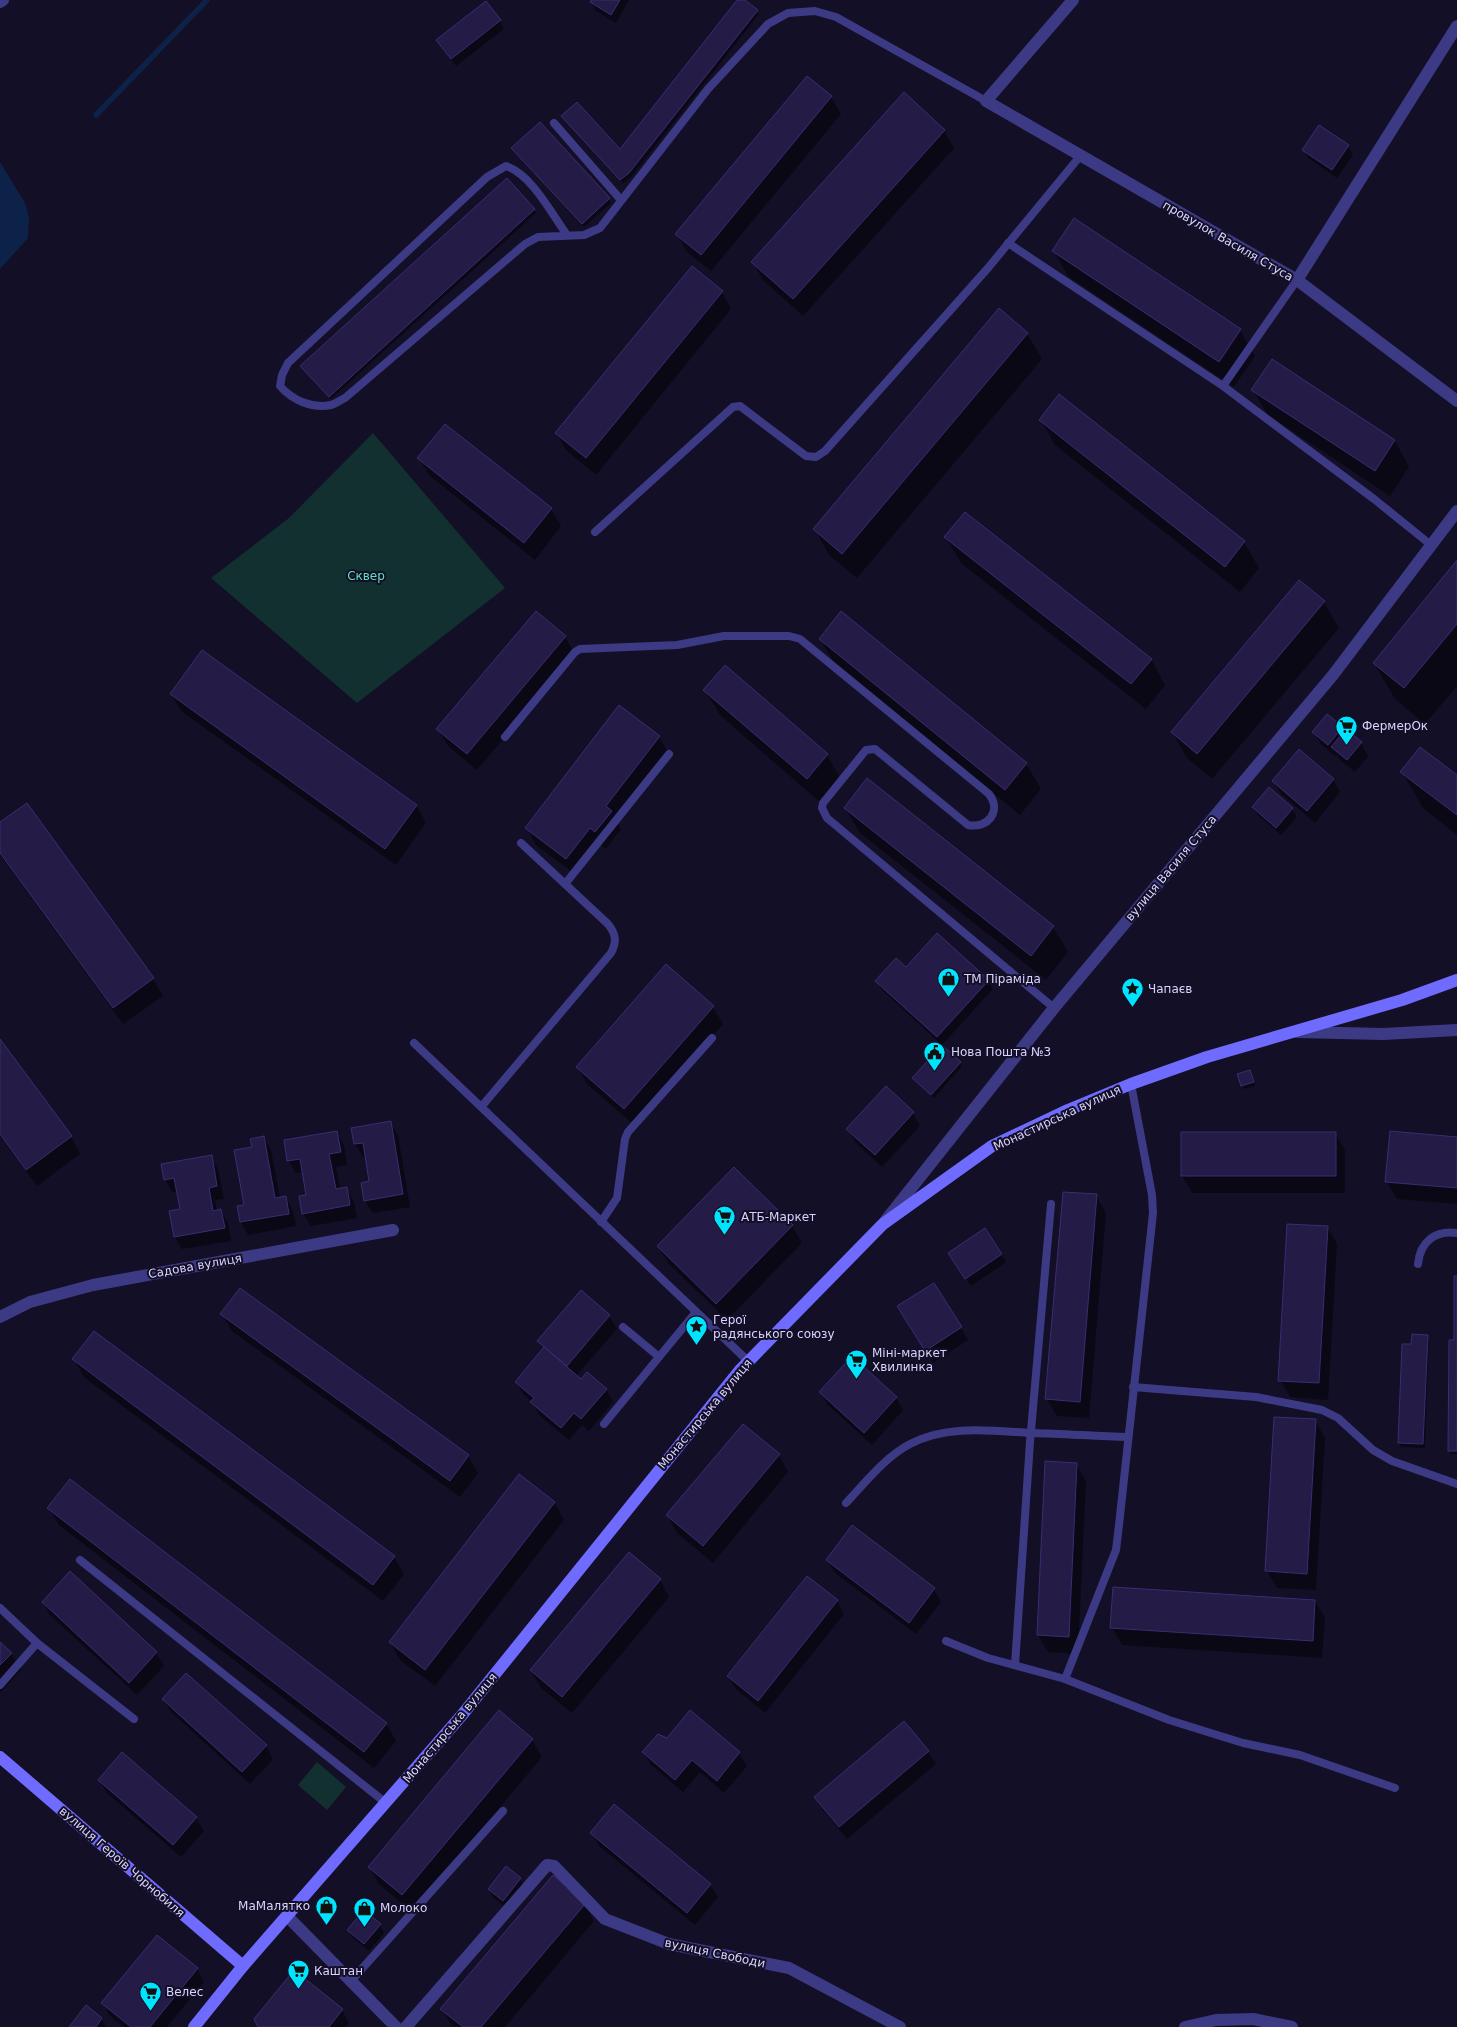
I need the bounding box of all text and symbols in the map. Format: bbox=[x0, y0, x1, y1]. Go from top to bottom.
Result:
street label: провулок Василя Стуса bbox=[1160, 198, 1296, 284]
park label: Сквер bbox=[347, 569, 385, 583]
supermarket icon: ФермерОк bbox=[1334, 714, 1358, 745]
place label: ФермерОк bbox=[1362, 719, 1428, 733]
street label: вулиця Василя Стуса bbox=[1123, 812, 1219, 924]
shop icon: ТМ Піраміда bbox=[936, 967, 960, 998]
place label: ТМ Піраміда bbox=[963, 972, 1041, 986]
place icon: Чапаєв bbox=[1120, 977, 1144, 1008]
place label: Чапаєв bbox=[1148, 982, 1192, 996]
public building icon: Нова Пошта №3 bbox=[923, 1040, 947, 1071]
place label: Нова Пошта №3 bbox=[951, 1045, 1051, 1059]
street label: Монастирська вулиця bbox=[991, 1082, 1123, 1154]
supermarket icon: АТБ-Маркет bbox=[713, 1205, 737, 1236]
place label: АТБ-Маркет bbox=[741, 1210, 816, 1224]
street label: Садова вулиця bbox=[147, 1251, 243, 1281]
place label: Герої радянського союзу bbox=[713, 1313, 835, 1341]
place icon: Герої радянського союзу bbox=[685, 1315, 709, 1346]
place label: Міні-маркет Хвилинка bbox=[872, 1346, 947, 1374]
supermarket icon: Міні-маркет Хвилинка bbox=[844, 1348, 868, 1379]
street label: Монастирська вулиця bbox=[655, 1356, 755, 1472]
street label: Монастирська вулиця bbox=[400, 1670, 500, 1786]
street label: вулиця Героїв Чорнобиля bbox=[57, 1804, 187, 1920]
shop icon: МаМалятко bbox=[314, 1894, 338, 1925]
shop icon: Молоко bbox=[352, 1896, 376, 1927]
place label: МаМалятко bbox=[238, 1899, 310, 1913]
place label: Молоко bbox=[380, 1901, 427, 1915]
street label: вулиця Свободи bbox=[663, 1935, 767, 1971]
supermarket icon: Каштан bbox=[286, 1959, 310, 1990]
place label: Каштан bbox=[314, 1964, 363, 1978]
supermarket icon: Велес bbox=[138, 1980, 162, 2011]
place label: Велес bbox=[166, 1985, 203, 1999]

